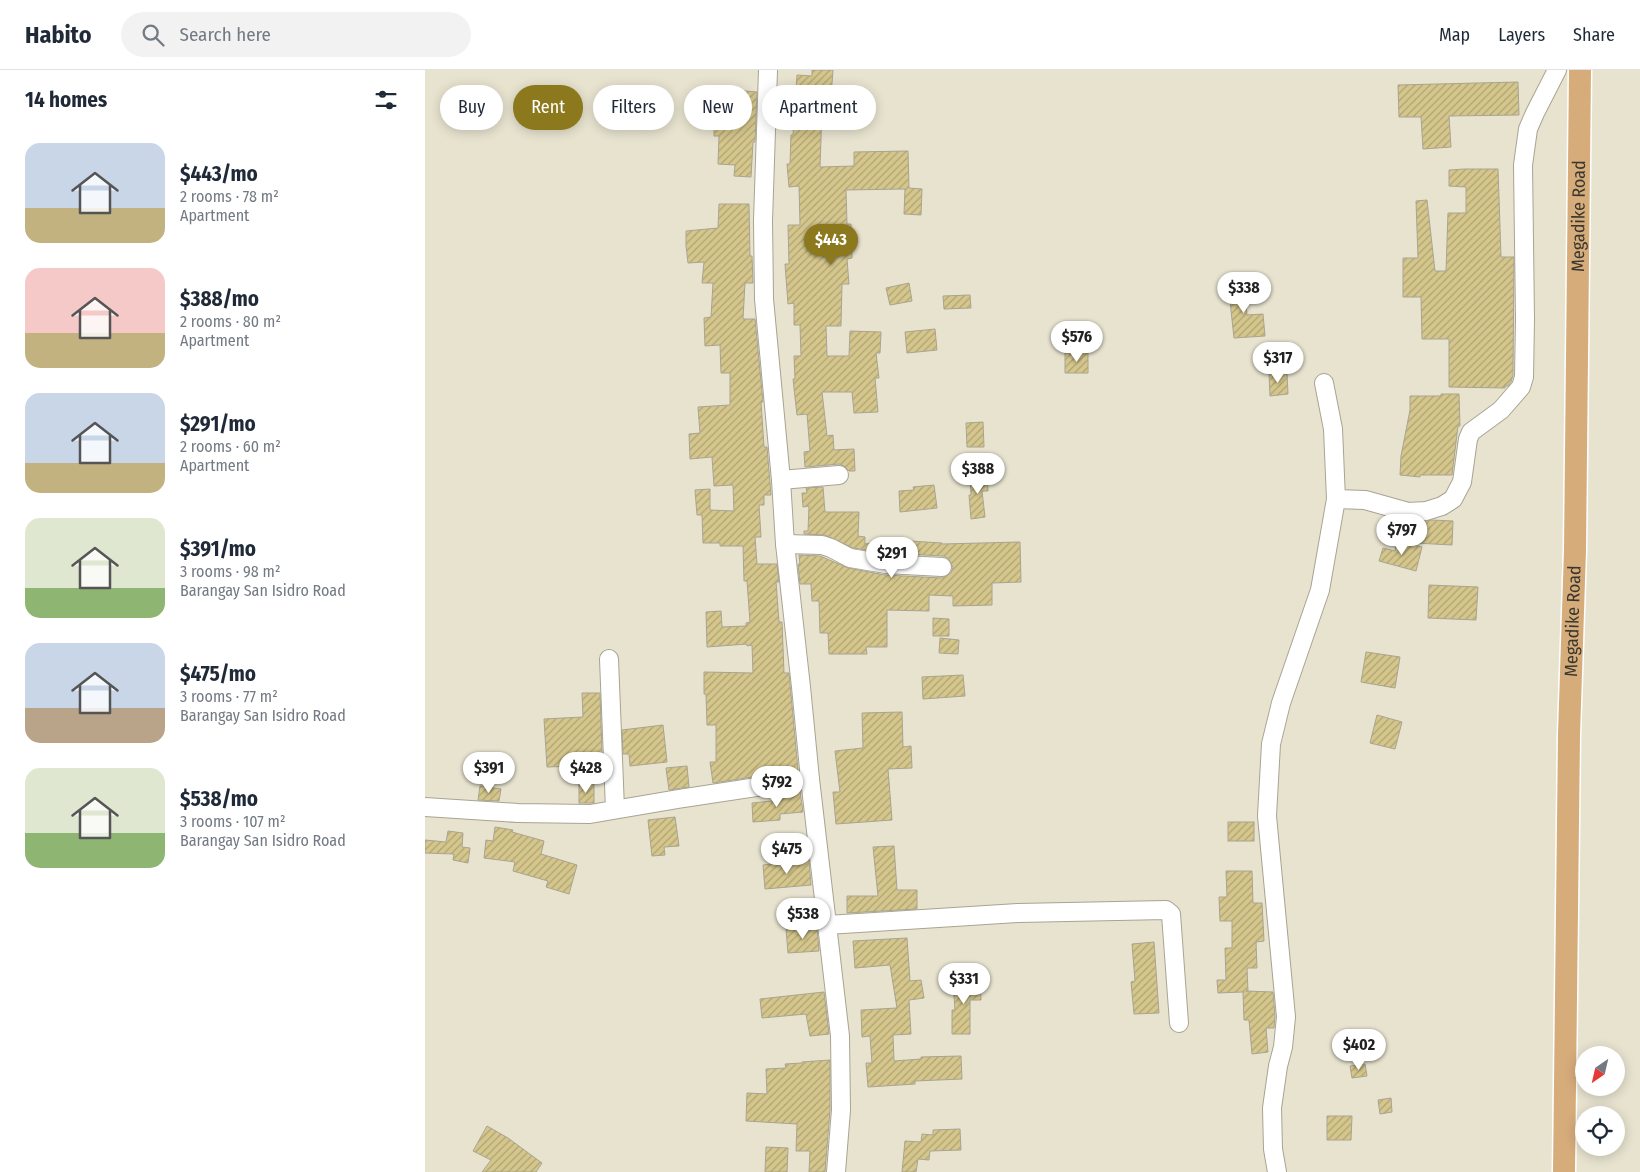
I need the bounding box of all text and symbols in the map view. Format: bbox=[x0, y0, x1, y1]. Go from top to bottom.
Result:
search box bbox=[121, 12, 471, 57]
text: Habito bbox=[25, 21, 91, 49]
icon: search bbox=[139, 21, 167, 49]
text: Search here bbox=[179, 23, 271, 46]
text: Map bbox=[1439, 24, 1470, 46]
text: Layers bbox=[1498, 24, 1545, 46]
text: Share bbox=[1573, 24, 1615, 46]
chip: Buy bbox=[440, 85, 503, 130]
chip: Rent bbox=[513, 85, 583, 130]
chip: Filters bbox=[593, 85, 674, 130]
chip: New bbox=[684, 85, 752, 130]
chip: Apartment bbox=[762, 85, 876, 130]
icon: filters bbox=[372, 86, 400, 114]
text: 14 homes bbox=[25, 87, 107, 113]
street label: Megadike Road bbox=[1567, 160, 1590, 272]
text: $443/mo bbox=[180, 161, 258, 187]
icon: home bbox=[65, 163, 125, 223]
text: 2 rooms · 78 m² bbox=[180, 187, 279, 206]
text: Apartment bbox=[180, 206, 249, 225]
pin: $443 bbox=[801, 224, 861, 266]
text: $443 bbox=[815, 230, 847, 249]
pin: $338 bbox=[1214, 272, 1274, 314]
text: $338 bbox=[1228, 278, 1260, 297]
text: $388/mo bbox=[180, 286, 259, 312]
icon: home bbox=[65, 288, 125, 348]
text: 2 rooms · 80 m² bbox=[180, 312, 281, 331]
pin: $576 bbox=[1047, 320, 1107, 363]
text: $576 bbox=[1062, 327, 1092, 346]
text: Apartment bbox=[180, 331, 249, 350]
pin: $317 bbox=[1248, 342, 1308, 384]
text: $317 bbox=[1264, 348, 1292, 367]
text: $291/mo bbox=[180, 411, 256, 437]
icon: home bbox=[65, 413, 125, 473]
text: 2 rooms · 60 m² bbox=[180, 437, 281, 456]
pin: $388 bbox=[948, 452, 1008, 495]
text: Apartment bbox=[180, 456, 249, 475]
text: $388 bbox=[962, 459, 994, 478]
pin: $797 bbox=[1372, 514, 1432, 556]
text: $797 bbox=[1387, 520, 1417, 539]
text: $391/mo bbox=[180, 536, 256, 562]
pin: $291 bbox=[862, 536, 922, 579]
icon: home bbox=[65, 538, 125, 598]
text: $291 bbox=[877, 543, 907, 562]
text: 3 rooms · 98 m² bbox=[180, 562, 281, 581]
street label: Megadike Road bbox=[1560, 565, 1585, 677]
text: Barangay San Isidro Road bbox=[180, 581, 346, 600]
text: $475/mo bbox=[180, 661, 256, 687]
icon: home bbox=[65, 663, 125, 723]
text: 3 rooms · 77 m² bbox=[180, 687, 278, 706]
text: Barangay San Isidro Road bbox=[180, 706, 346, 725]
pin: $391 bbox=[459, 752, 519, 794]
pin: $428 bbox=[556, 752, 616, 794]
text: $391 bbox=[474, 758, 504, 777]
text: $428 bbox=[570, 758, 602, 777]
pin: $792 bbox=[747, 766, 807, 808]
text: $792 bbox=[762, 772, 792, 791]
text: $538/mo bbox=[180, 786, 258, 812]
icon: home bbox=[65, 788, 125, 848]
text: 3 rooms · 107 m² bbox=[180, 812, 286, 831]
text: Barangay San Isidro Road bbox=[180, 831, 346, 850]
pin: $475 bbox=[757, 832, 817, 875]
text: $475 bbox=[772, 839, 802, 858]
pin: $538 bbox=[773, 898, 833, 940]
text: $538 bbox=[787, 904, 819, 923]
pin: $331 bbox=[934, 962, 994, 1005]
text: $331 bbox=[949, 969, 979, 988]
pin: $402 bbox=[1329, 1028, 1389, 1071]
text: $402 bbox=[1343, 1035, 1375, 1054]
north arrow bbox=[1575, 1046, 1625, 1096]
map controls bbox=[1575, 1046, 1625, 1156]
button: locate bbox=[1575, 1106, 1625, 1156]

